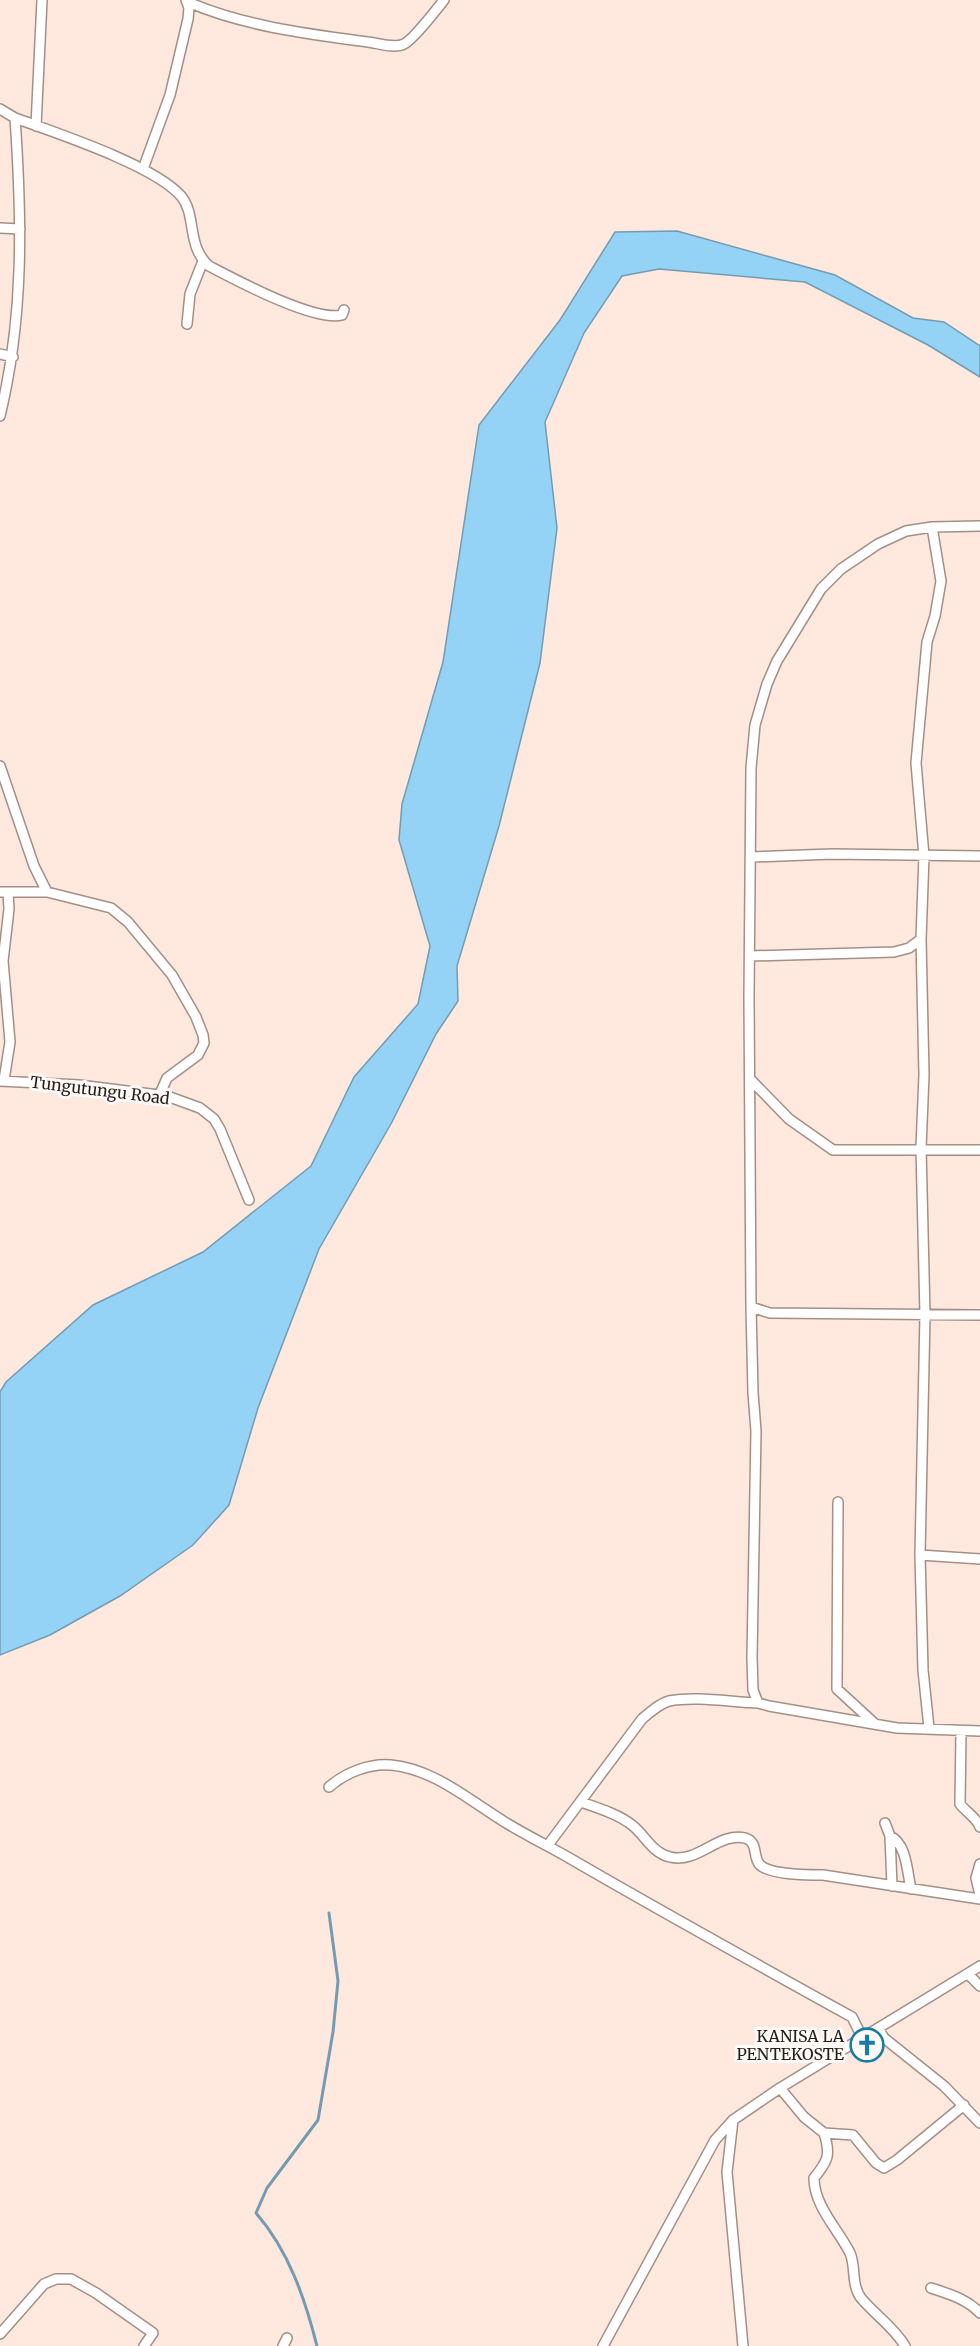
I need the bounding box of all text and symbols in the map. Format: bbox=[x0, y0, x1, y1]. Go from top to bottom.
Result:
street label: Tungutungu Road bbox=[29, 1072, 171, 1109]
place label: KANISA LA PENTEKOSTE bbox=[737, 2026, 845, 2064]
church icon: KANISA LA PENTEKOSTE bbox=[849, 2027, 885, 2063]

